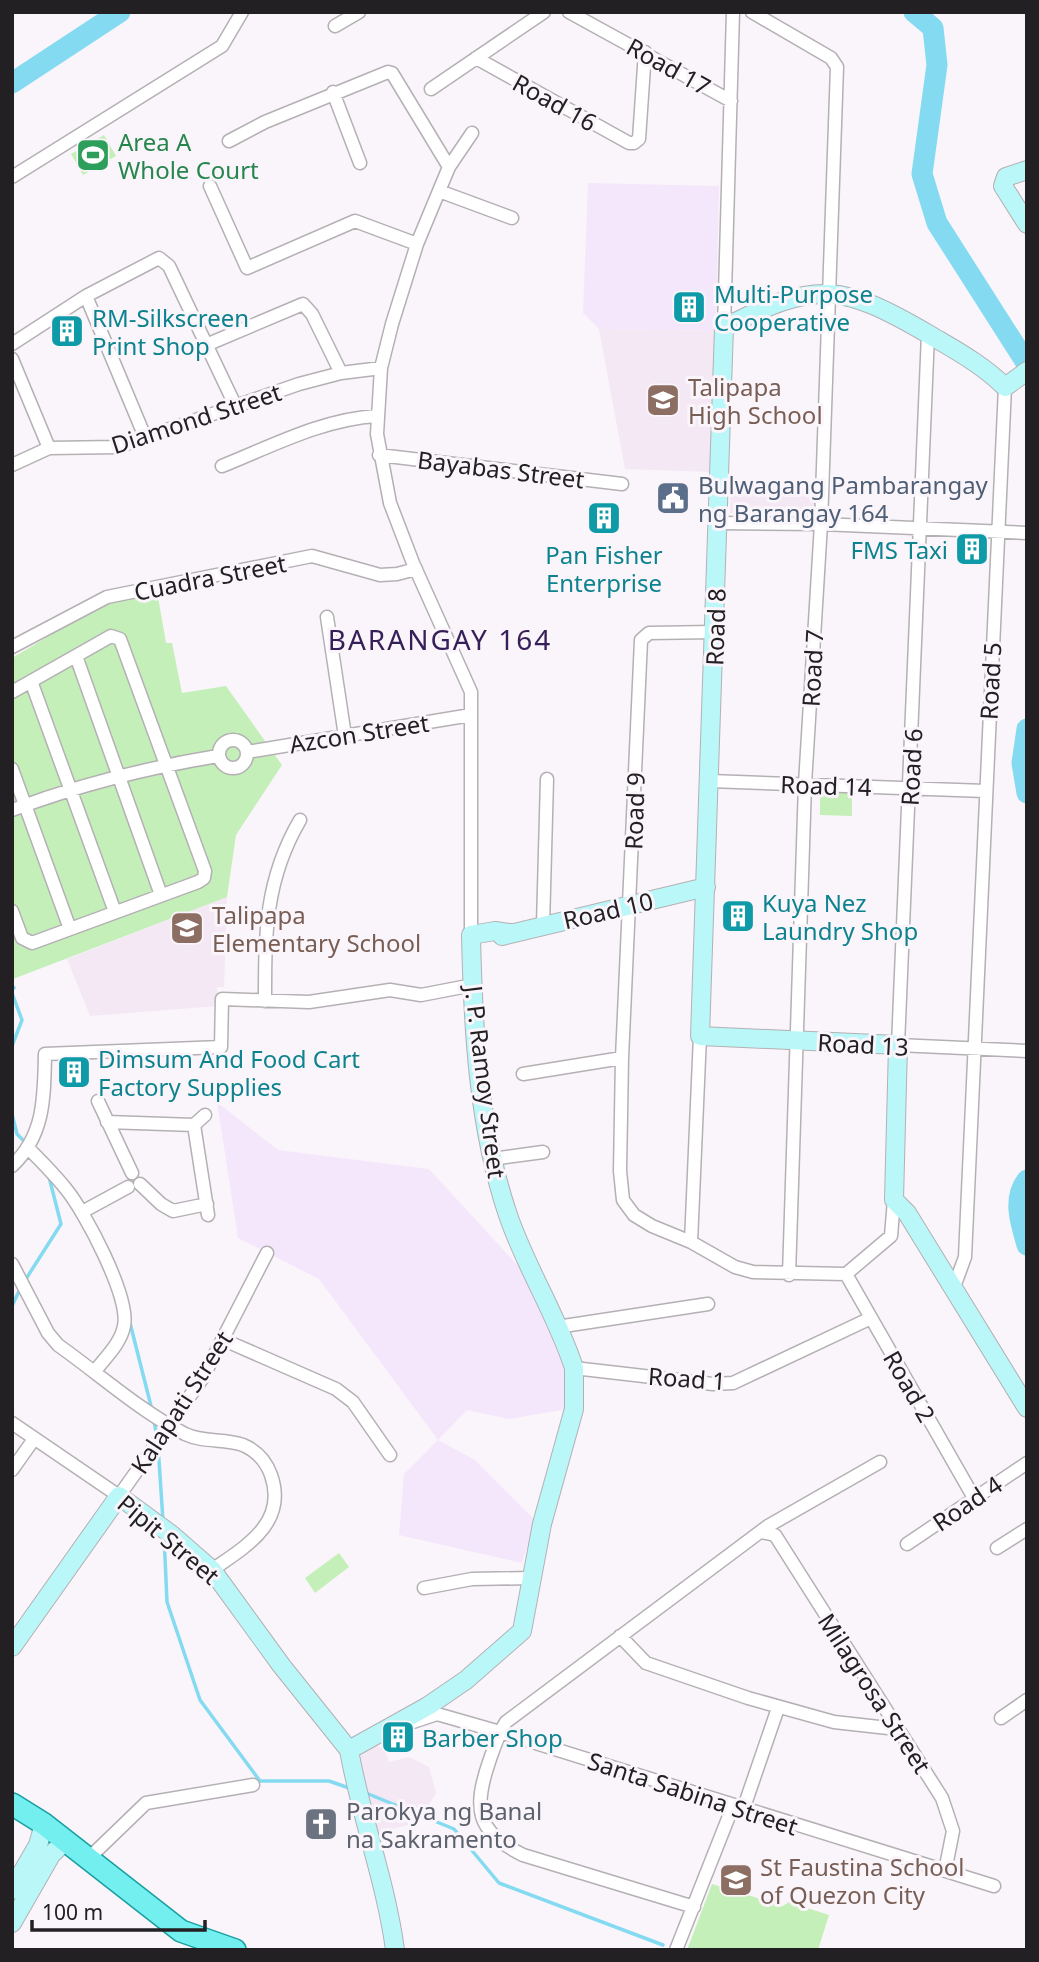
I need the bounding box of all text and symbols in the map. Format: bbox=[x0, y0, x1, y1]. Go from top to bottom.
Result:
street label: Road 17 bbox=[621, 29, 717, 103]
street label: Road 16 bbox=[507, 65, 603, 139]
place label: Area A Whole Court bbox=[118, 125, 259, 186]
sports icon: Area A Whole Court bbox=[74, 136, 112, 174]
place label: Multi-Purpose Cooperative bbox=[714, 277, 873, 338]
building icon: Multi-Purpose Cooperative bbox=[670, 288, 708, 326]
place label: RM-Silkscreen Print Shop bbox=[92, 301, 249, 362]
building icon: RM-Silkscreen Print Shop bbox=[48, 312, 86, 350]
place label: Talipapa High School bbox=[688, 370, 823, 431]
street label: Diamond Street bbox=[107, 375, 286, 461]
school or university icon: Talipapa High School bbox=[644, 381, 682, 419]
street label: Bayabas Street bbox=[416, 442, 587, 496]
place label: Bulwagang Pambarangay ng Barangay 164 bbox=[698, 468, 989, 529]
public building icon: Bulwagang Pambarangay ng Barangay 164 bbox=[654, 479, 692, 517]
building icon: Pan Fisher Enterprise bbox=[585, 499, 623, 537]
building icon: FMS Taxi bbox=[953, 530, 991, 568]
place label: FMS Taxi bbox=[851, 533, 948, 566]
place label: Pan Fisher Enterprise bbox=[545, 538, 663, 599]
street label: Cuadra Street bbox=[131, 546, 289, 608]
street label: Road 8 bbox=[697, 588, 733, 666]
district label: BARANGAY 164 bbox=[328, 620, 552, 658]
street label: Road 7 bbox=[793, 628, 831, 708]
street label: Road 5 bbox=[971, 641, 1009, 721]
street label: Azcon Street bbox=[287, 706, 431, 760]
street label: Road 6 bbox=[892, 727, 930, 807]
street label: Road 14 bbox=[780, 767, 873, 803]
street label: Road 9 bbox=[616, 772, 652, 850]
street label: Road 10 bbox=[560, 884, 656, 936]
place label: Kuya Nez Laundry Shop bbox=[762, 886, 918, 947]
building icon: Kuya Nez Laundry Shop bbox=[719, 897, 757, 935]
place label: Talipapa Elementary School bbox=[212, 898, 421, 959]
school or university icon: Talipapa Elementary School bbox=[168, 909, 206, 947]
street label: J. P. Ramoy Street bbox=[458, 982, 514, 1180]
street label: Road 13 bbox=[817, 1025, 909, 1063]
place label: Dimsum And Food Cart Factory Supplies bbox=[98, 1042, 360, 1103]
building icon: Dimsum And Food Cart Factory Supplies bbox=[55, 1053, 93, 1091]
street label: Kalapati Street bbox=[122, 1324, 240, 1480]
street label: Road 2 bbox=[876, 1344, 944, 1428]
street label: Road 1 bbox=[647, 1359, 727, 1397]
street label: Road 4 bbox=[926, 1467, 1009, 1538]
street label: Pipit Street bbox=[111, 1487, 227, 1592]
street label: Milagrosa Street bbox=[811, 1607, 939, 1780]
building icon: Barber Shop bbox=[379, 1718, 417, 1756]
place label: Barber Shop bbox=[422, 1721, 563, 1754]
street label: Santa Sabina Street bbox=[584, 1743, 803, 1843]
place label: Parokya ng Banal na Sakramento bbox=[346, 1794, 542, 1855]
church icon: Parokya ng Banal na Sakramento bbox=[302, 1805, 340, 1843]
place label: St Faustina School of Quezon City bbox=[760, 1850, 964, 1911]
school or university icon: St Faustina School of Quezon City bbox=[717, 1861, 755, 1899]
scale bar bbox=[32, 1888, 205, 1932]
text: 100 m bbox=[42, 1898, 103, 1926]

